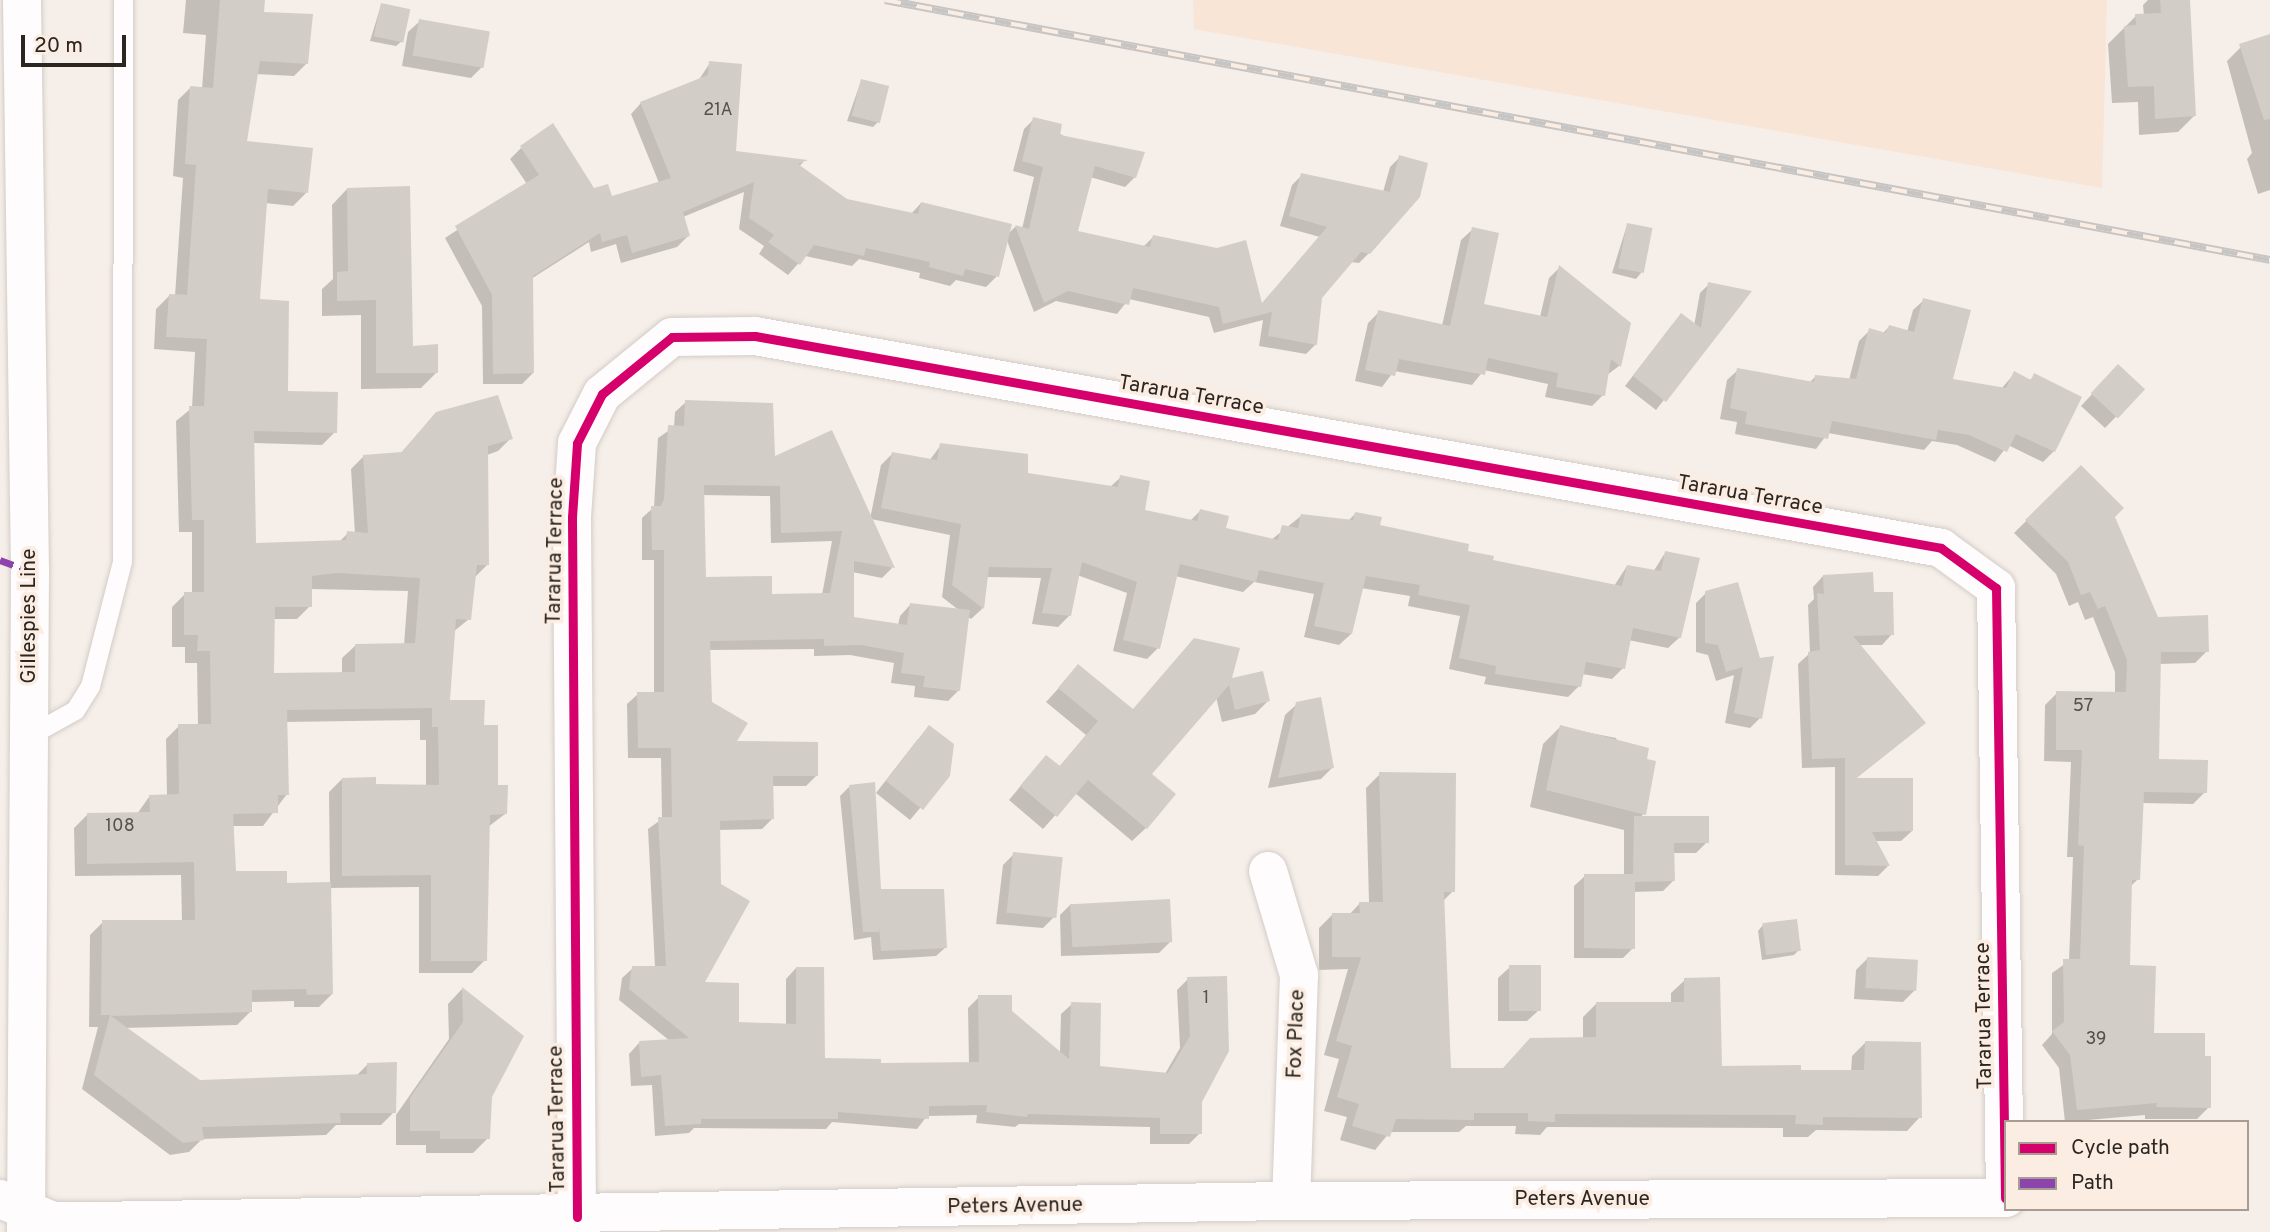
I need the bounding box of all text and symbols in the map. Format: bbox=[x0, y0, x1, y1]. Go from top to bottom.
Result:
scale bar bbox=[24, 21, 130, 65]
text: 20 m bbox=[34, 33, 83, 60]
house number: 21A bbox=[703, 100, 733, 122]
street label: Tararua Terrace bbox=[1116, 371, 1266, 421]
street label: Tararua Terrace bbox=[1675, 471, 1825, 521]
street label: Tararua Terrace bbox=[542, 477, 570, 625]
street label: Gillespies Line bbox=[17, 548, 43, 684]
house number: 57 bbox=[2073, 696, 2093, 718]
house number: 108 bbox=[105, 816, 135, 838]
street label: Tararua Terrace bbox=[1971, 942, 1999, 1090]
house number: 1 bbox=[1203, 988, 1209, 1010]
street label: Fox Place bbox=[1283, 989, 1311, 1079]
house number: 39 bbox=[2085, 1029, 2107, 1051]
street label: Tararua Terrace bbox=[544, 1045, 572, 1193]
legend bbox=[2004, 1120, 2249, 1211]
text: Cycle path bbox=[2071, 1135, 2170, 1162]
text: Path bbox=[2071, 1170, 2114, 1197]
street label: Peters Avenue bbox=[1514, 1187, 1650, 1213]
street label: Peters Avenue bbox=[947, 1193, 1083, 1221]

